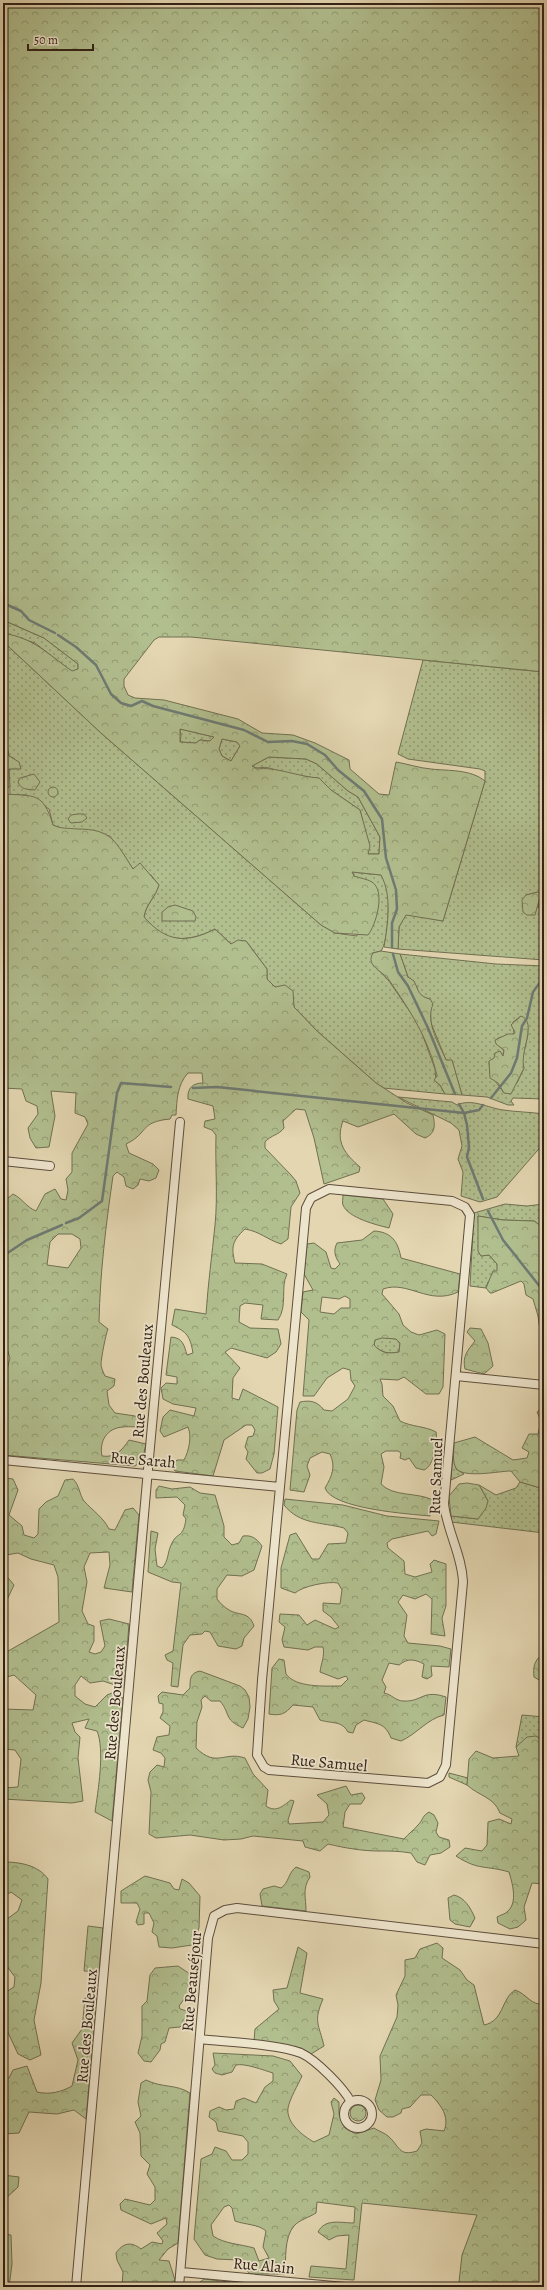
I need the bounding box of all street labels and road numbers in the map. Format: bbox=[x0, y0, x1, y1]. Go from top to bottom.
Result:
street label: Rue des Bouleaux bbox=[127, 1323, 159, 1439]
street label: Rue Samuel bbox=[424, 1437, 448, 1515]
street label: Rue Sarah bbox=[109, 1446, 177, 1474]
street label: Rue des Bouleaux bbox=[99, 1645, 131, 1761]
street label: Rue Samuel bbox=[290, 1749, 368, 1777]
street label: Rue Beauséjour bbox=[177, 1930, 207, 2033]
street label: Rue des Bouleaux bbox=[71, 1968, 103, 2084]
street label: Rue Alain bbox=[232, 2252, 296, 2280]

